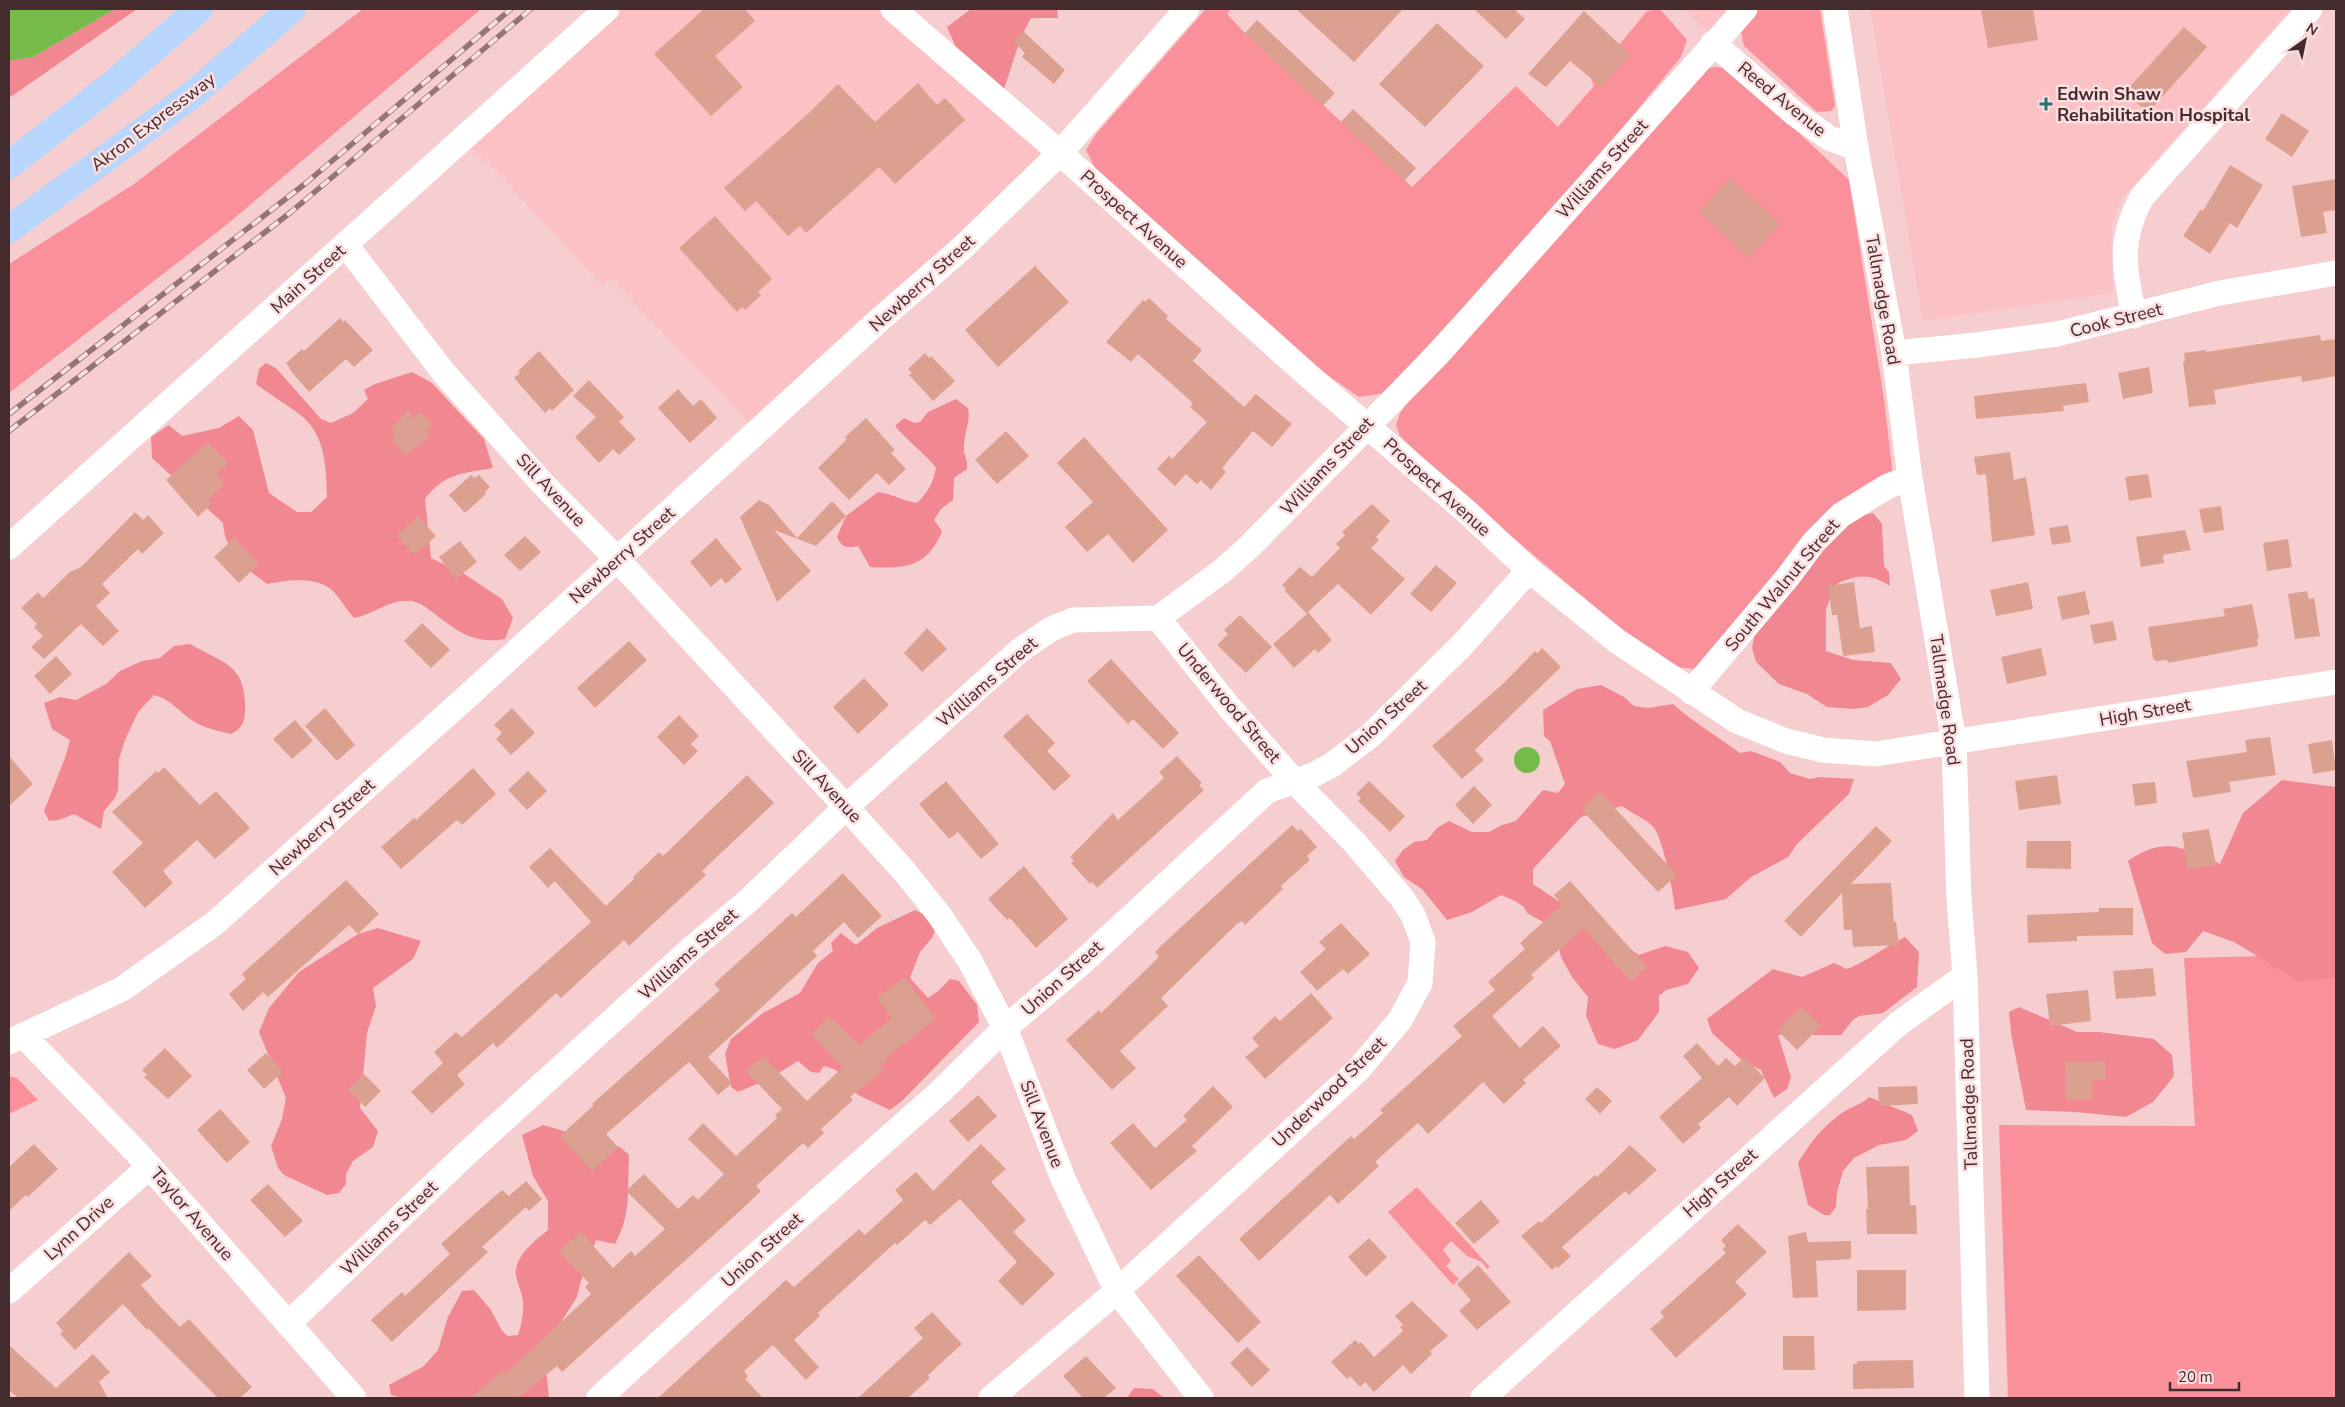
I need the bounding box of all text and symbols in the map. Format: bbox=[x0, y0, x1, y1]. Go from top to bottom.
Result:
north arrow bbox=[2280, 15, 2330, 65]
text: N bbox=[2302, 19, 2321, 40]
street label: Reed Avenue bbox=[1733, 56, 1831, 142]
street label: Akron Expressway bbox=[86, 67, 221, 177]
place label: Edwin Shaw Rehabilitation Hospital bbox=[2057, 82, 2250, 127]
marker: Edwin Shaw Rehabilitation Hospital bbox=[2039, 97, 2053, 111]
street label: Williams Street bbox=[1551, 114, 1654, 224]
street label: Prospect Avenue bbox=[1075, 164, 1193, 274]
street label: Newberry Street bbox=[864, 229, 980, 337]
street label: Tallmadge Road bbox=[1860, 233, 1906, 367]
street label: Main Street bbox=[265, 238, 351, 319]
street label: Cook Street bbox=[2067, 297, 2165, 343]
street label: Williams Street bbox=[1275, 411, 1379, 520]
street label: Prospect Avenue bbox=[1378, 432, 1496, 542]
street label: Sill Avenue bbox=[511, 448, 591, 532]
street label: Newberry Street bbox=[564, 501, 680, 609]
street label: South Walnut Street bbox=[1719, 513, 1845, 656]
street label: Williams Street bbox=[932, 631, 1043, 732]
street label: Tallmadge Road bbox=[1924, 633, 1966, 767]
street label: Underwood Street bbox=[1172, 638, 1287, 769]
street label: Union Street bbox=[1340, 674, 1432, 760]
street label: High Street bbox=[2097, 692, 2193, 732]
street label: Sill Avenue bbox=[787, 744, 867, 828]
street label: Newberry Street bbox=[264, 773, 380, 881]
street label: Williams Street bbox=[633, 902, 743, 1005]
street label: Union Street bbox=[1016, 935, 1108, 1021]
street label: Underwood Street bbox=[1267, 1031, 1392, 1153]
street label: Tallmadge Road bbox=[1955, 1038, 1983, 1170]
street label: Sill Avenue bbox=[1014, 1077, 1070, 1171]
street label: High Street bbox=[1678, 1143, 1763, 1223]
street label: Taylor Avenue bbox=[145, 1162, 239, 1266]
street label: Williams Street bbox=[335, 1175, 443, 1280]
street label: Lynn Drive bbox=[39, 1190, 119, 1266]
street label: Union Street bbox=[716, 1207, 808, 1293]
scale bar bbox=[2170, 1360, 2239, 1392]
text: 20 m bbox=[2178, 1367, 2213, 1387]

